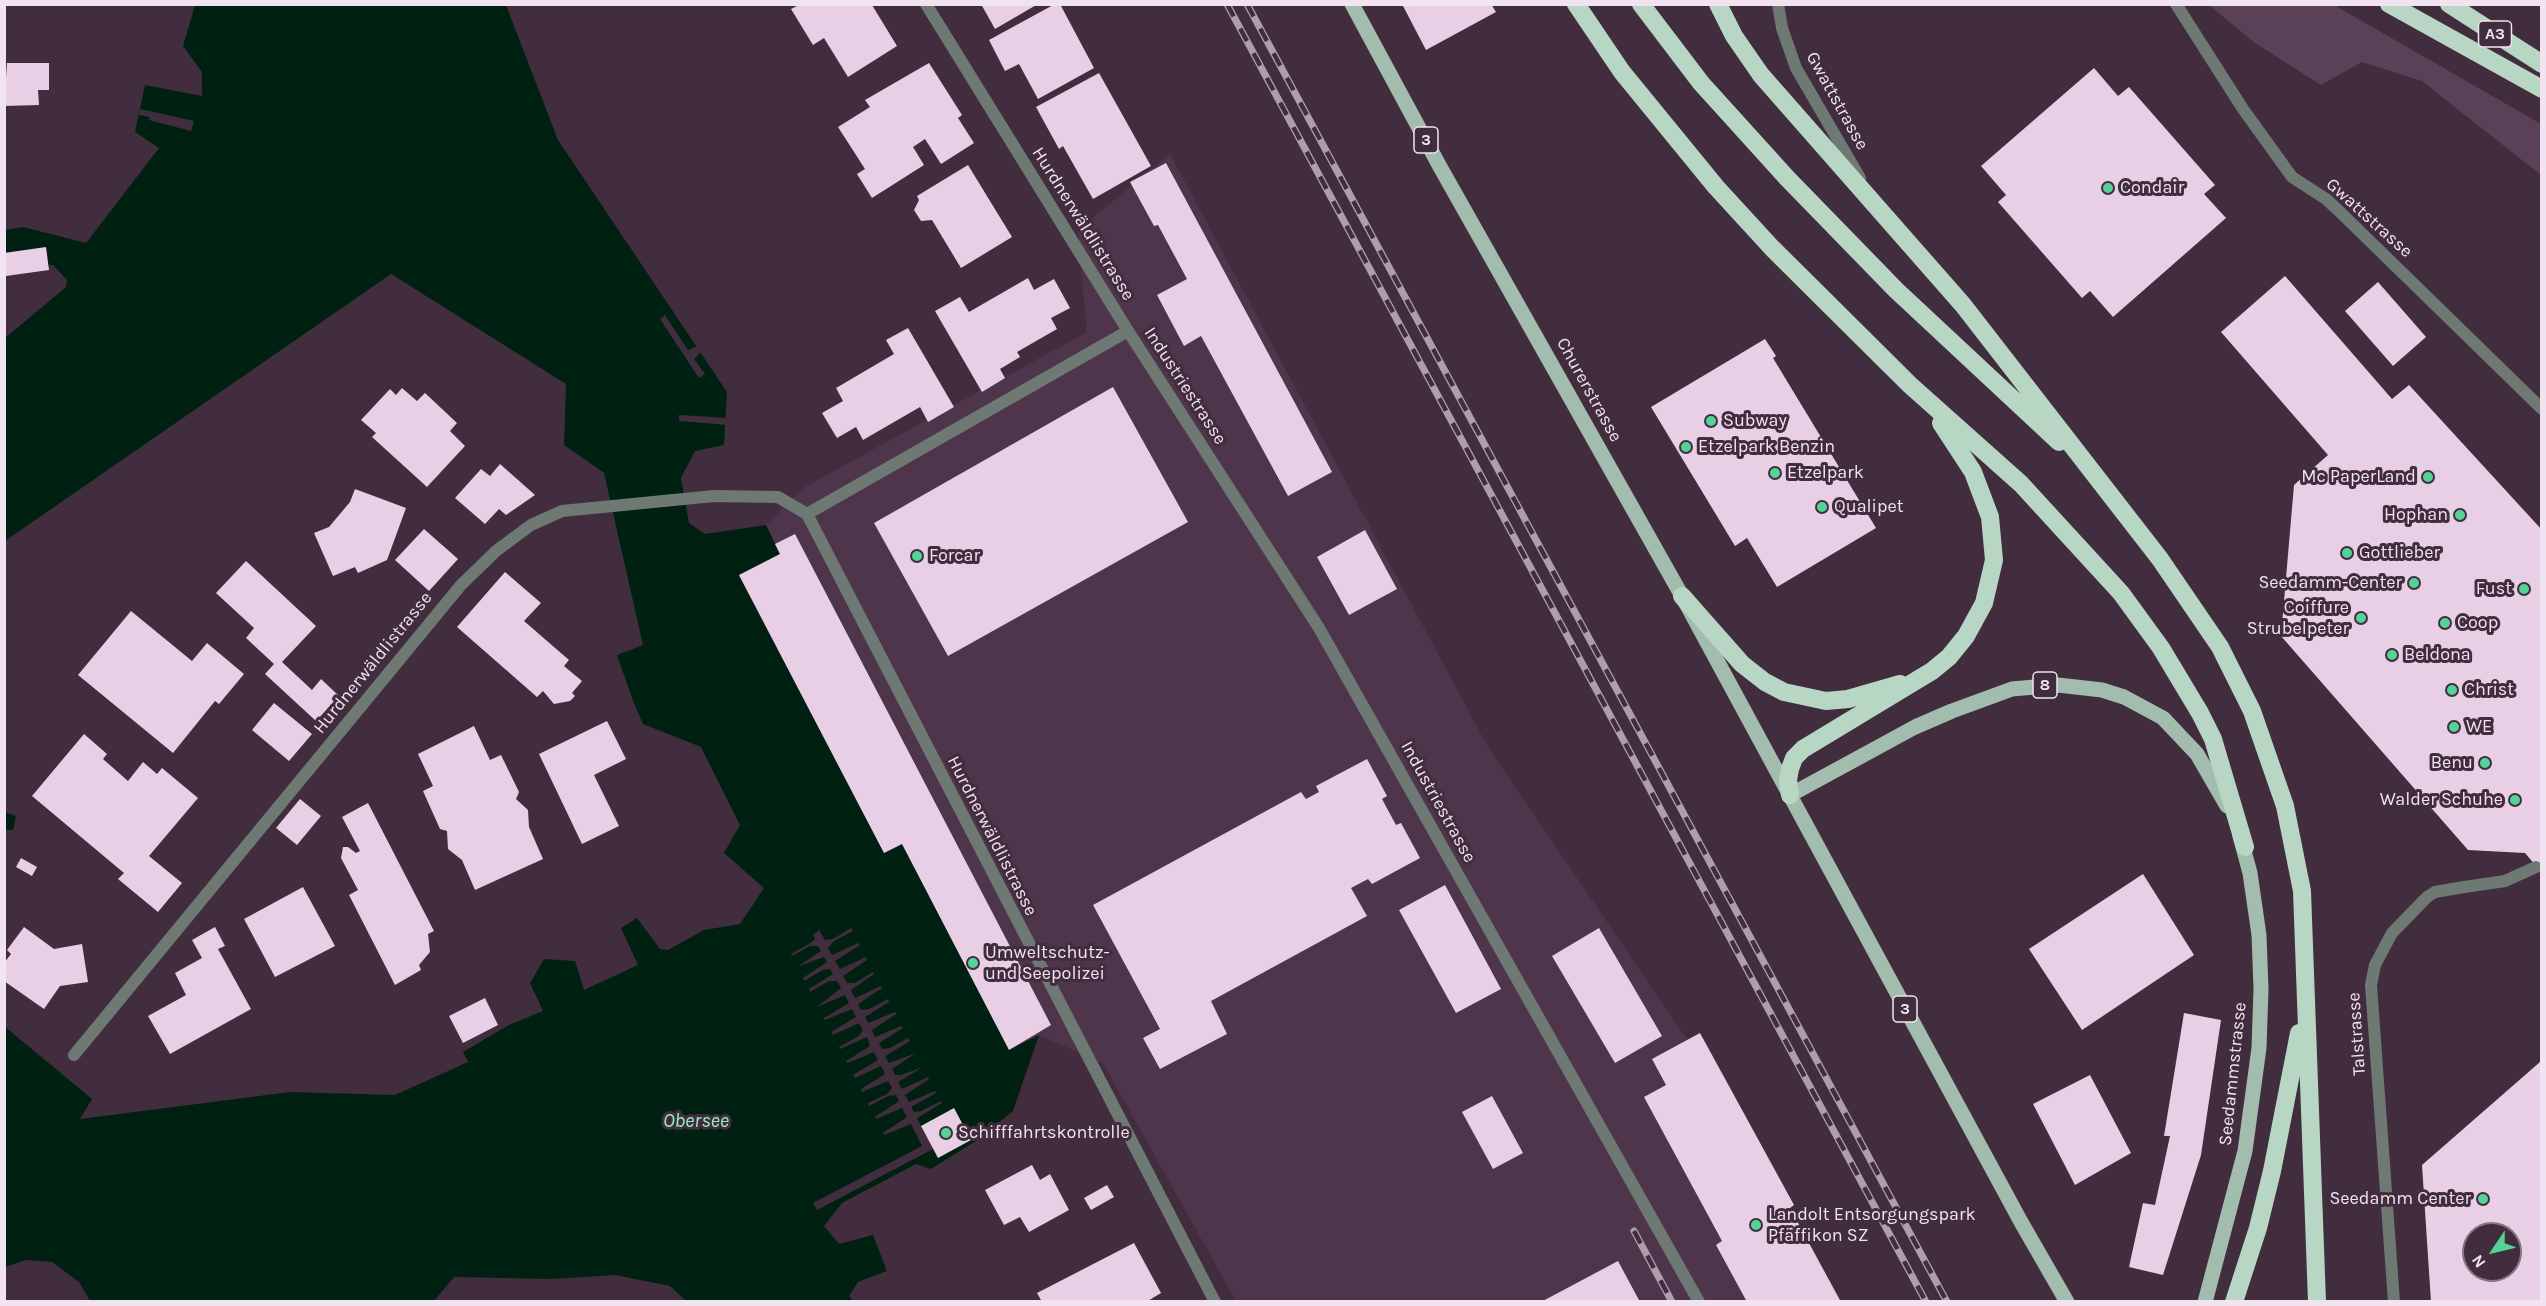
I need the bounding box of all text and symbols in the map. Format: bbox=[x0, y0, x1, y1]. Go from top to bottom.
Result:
road number: A3 bbox=[2478, 21, 2512, 47]
street label: Gwattstrasse bbox=[1801, 48, 1873, 154]
road number: 3 bbox=[1414, 127, 1438, 153]
street label: Hurdnerwäldlistrasse bbox=[1027, 143, 1139, 305]
street label: Gwattstrasse bbox=[2321, 174, 2417, 262]
place label: Condair bbox=[2120, 177, 2184, 199]
marker: Condair bbox=[2101, 181, 2115, 195]
street label: Industriestrasse bbox=[1139, 323, 1231, 449]
street label: Churerstrasse bbox=[1551, 334, 1627, 446]
place label: Subway bbox=[1723, 410, 1787, 432]
marker: Subway bbox=[1704, 414, 1718, 428]
place label: Etzelpark Benzin bbox=[1698, 436, 1835, 458]
marker: Etzelpark Benzin bbox=[1679, 440, 1693, 454]
place label: Etzelpark bbox=[1787, 462, 1864, 484]
marker: Etzelpark bbox=[1768, 466, 1782, 480]
place label: Mc PaperLand bbox=[2301, 466, 2416, 488]
marker: Mc PaperLand bbox=[2421, 470, 2435, 484]
place label: Qualipet bbox=[1834, 496, 1903, 518]
marker: Qualipet bbox=[1815, 500, 1829, 514]
place label: Hophan bbox=[2384, 504, 2448, 526]
marker: Hophan bbox=[2453, 508, 2467, 522]
place label: Gottlieber bbox=[2359, 542, 2440, 564]
place label: Forcar bbox=[929, 545, 980, 567]
marker: Gottlieber bbox=[2340, 546, 2354, 560]
marker: Forcar bbox=[910, 549, 924, 563]
place label: Seedamm-Center bbox=[2258, 572, 2402, 594]
marker: Seedamm-Center bbox=[2407, 576, 2421, 590]
place label: Fust bbox=[2476, 578, 2512, 600]
marker: Fust bbox=[2517, 582, 2531, 596]
street label: Hurdnerwäldlistrasse bbox=[309, 588, 437, 738]
place label: Coiffure Strubelpeter bbox=[2247, 597, 2349, 640]
marker: Coiffure Strubelpeter bbox=[2354, 611, 2368, 625]
place label: Coop bbox=[2457, 612, 2498, 634]
marker: Coop bbox=[2438, 616, 2452, 630]
place label: Beldona bbox=[2404, 644, 2471, 666]
marker: Beldona bbox=[2385, 648, 2399, 662]
road number: 8 bbox=[2033, 672, 2057, 698]
place label: Christ bbox=[2464, 679, 2514, 701]
marker: Christ bbox=[2445, 683, 2459, 697]
place label: WE bbox=[2466, 716, 2492, 738]
marker: WE bbox=[2447, 720, 2461, 734]
street label: Industriestrasse bbox=[1396, 737, 1480, 867]
street label: Hurdnerwäldlistrasse bbox=[942, 752, 1042, 920]
place label: Benu bbox=[2431, 752, 2473, 774]
marker: Benu bbox=[2478, 756, 2492, 770]
place label: Walder Schuhe bbox=[2380, 789, 2503, 811]
marker: Walder Schuhe bbox=[2508, 793, 2522, 807]
place label: Umweltschutz- und Seepolizei bbox=[985, 942, 1110, 984]
marker: Umweltschutz- und Seepolizei bbox=[966, 956, 980, 970]
street label: Talstrasse bbox=[2343, 992, 2371, 1076]
road number: 3 bbox=[1893, 996, 1917, 1022]
street label: Seedammstrasse bbox=[2215, 1001, 2251, 1147]
water label: Obersee bbox=[663, 1109, 729, 1133]
place label: Schifffahrtskontrolle bbox=[958, 1122, 1130, 1144]
marker: Schifffahrtskontrolle bbox=[939, 1126, 953, 1140]
place label: Seedamm Center bbox=[2329, 1188, 2471, 1210]
marker: Seedamm Center bbox=[2476, 1192, 2490, 1206]
place label: Landolt Entsorgungspark Pfäffikon SZ bbox=[1768, 1204, 1976, 1246]
marker: Landolt Entsorgungspark Pfäffikon SZ bbox=[1749, 1218, 1763, 1232]
north arrow bbox=[2462, 1222, 2522, 1282]
text: N bbox=[2467, 1251, 2490, 1272]

